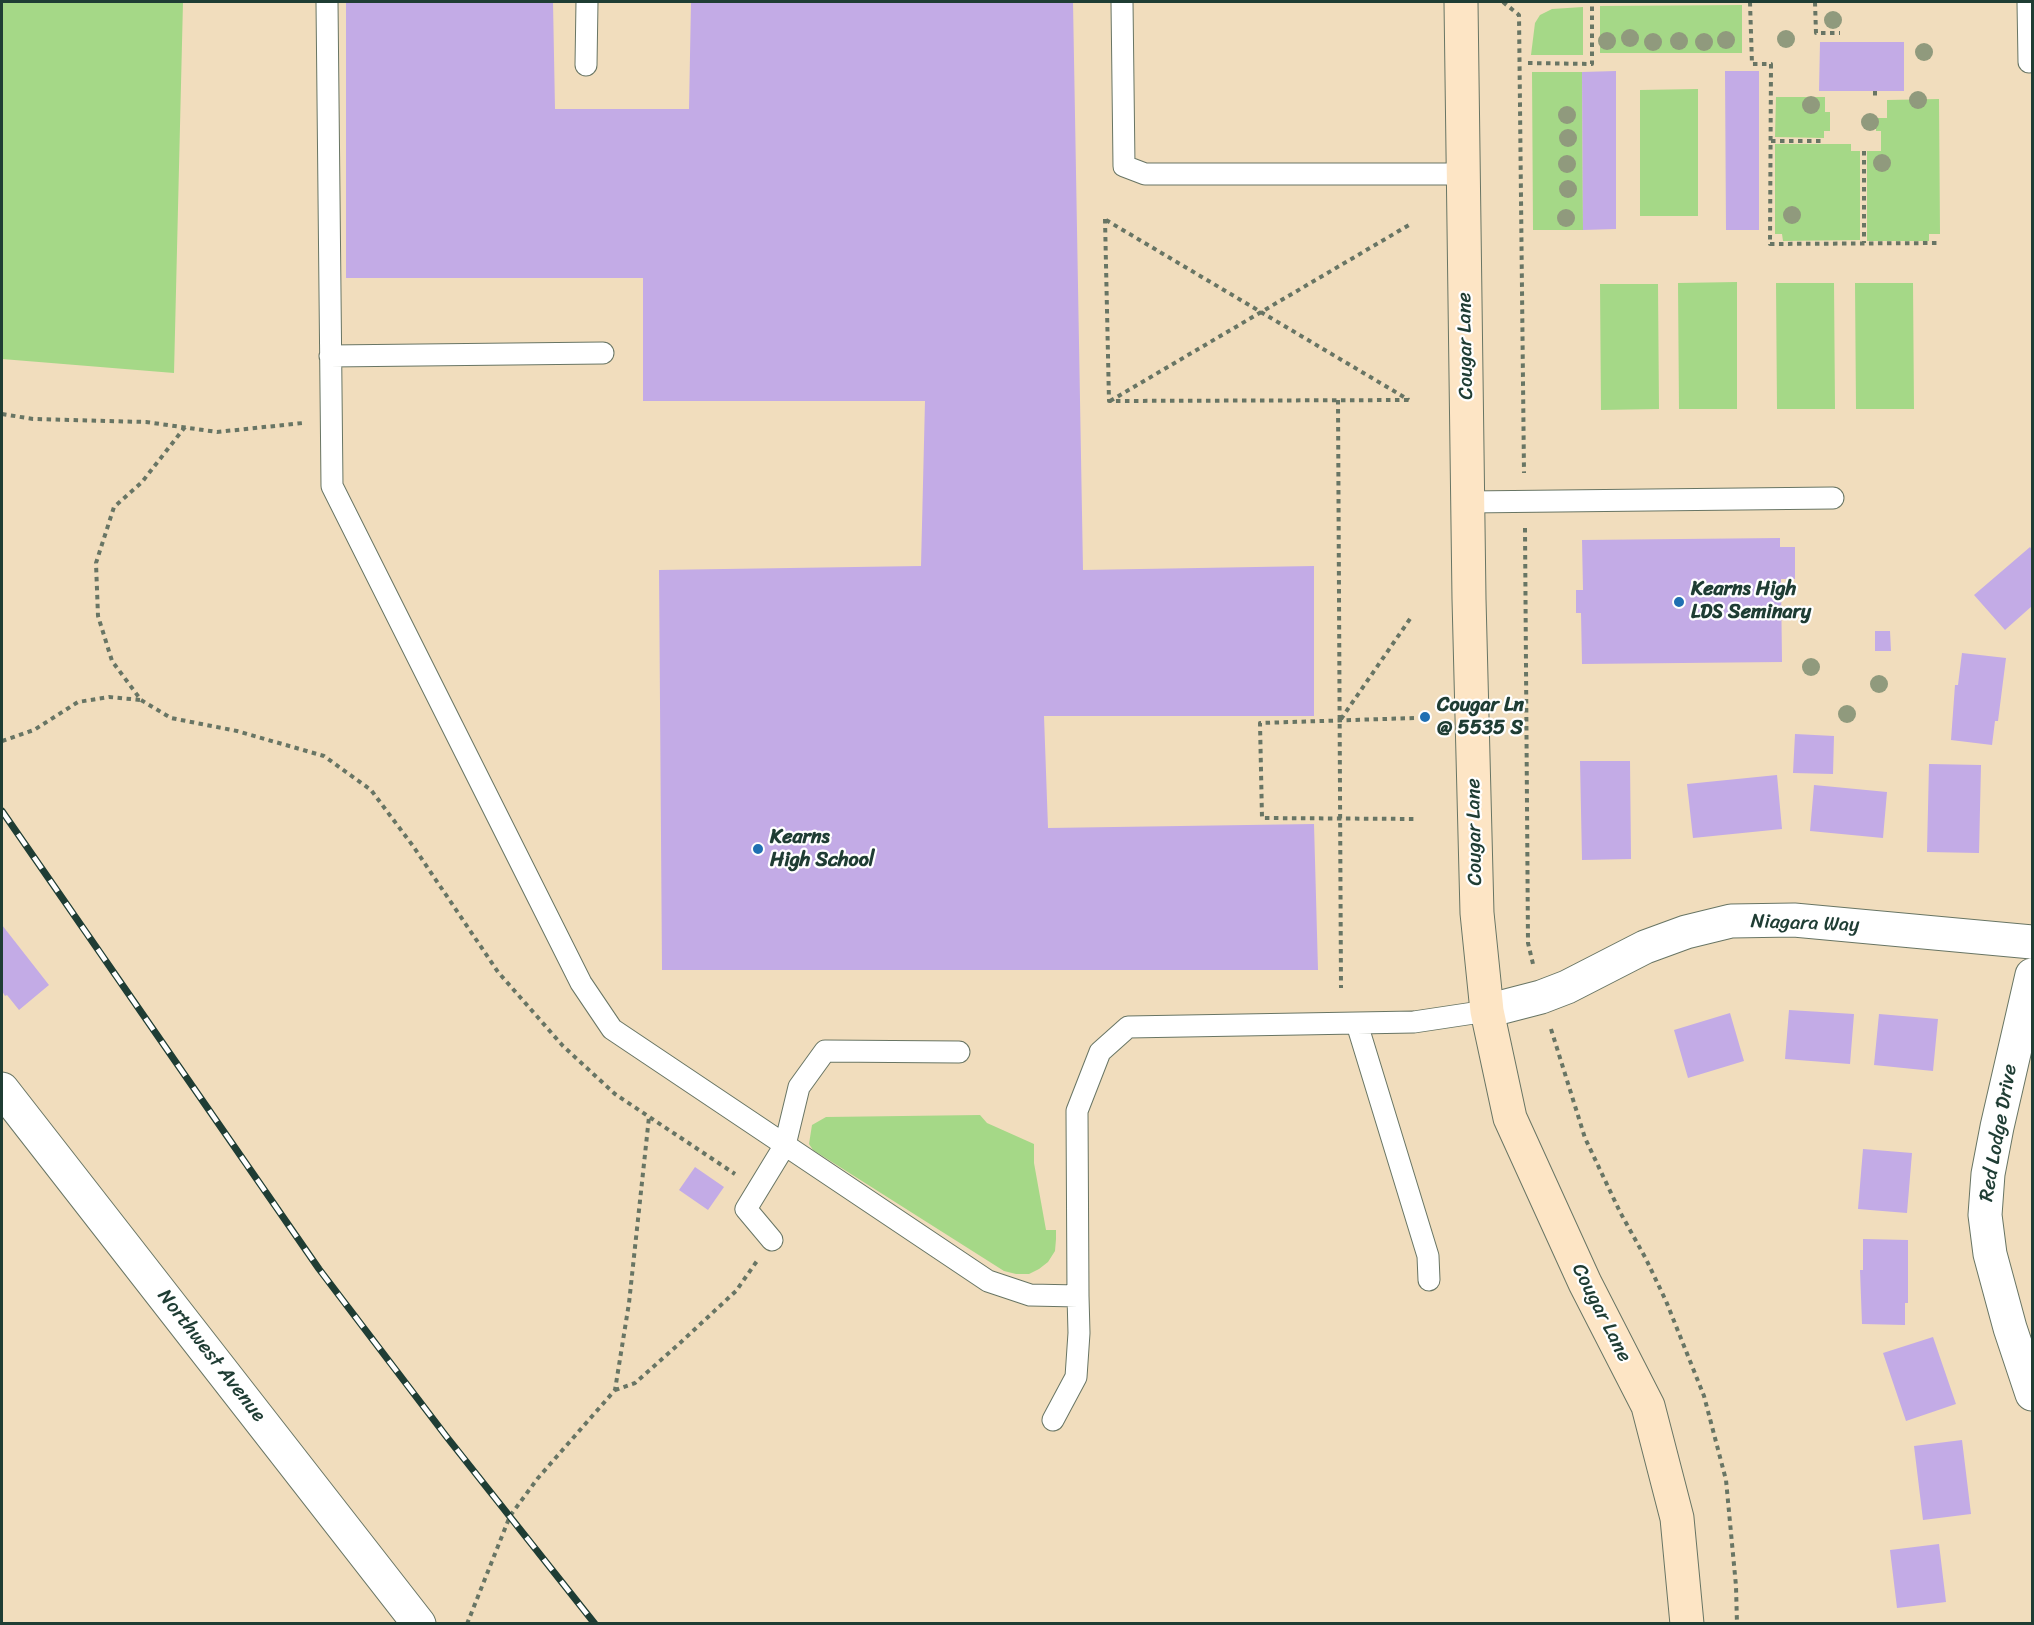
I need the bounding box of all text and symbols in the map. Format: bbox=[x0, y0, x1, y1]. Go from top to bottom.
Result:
street label: Cougar Lane bbox=[1453, 292, 1479, 400]
place label: Kearns High LDS Seminary bbox=[1691, 578, 1811, 625]
marker: Kearns High LDS Seminary bbox=[1672, 595, 1686, 609]
place label: Cougar Ln @ 5535 S bbox=[1437, 694, 1524, 741]
marker: Cougar Ln @ 5535 S bbox=[1418, 710, 1432, 724]
street label: Cougar Lane bbox=[1462, 778, 1488, 886]
place label: Kearns High School bbox=[770, 826, 874, 873]
marker: Kearns High School bbox=[751, 842, 765, 856]
street label: Niagara Way bbox=[1750, 910, 1860, 938]
street label: Red Lodge Drive bbox=[1975, 1063, 2023, 1203]
street label: Cougar Lane bbox=[1566, 1260, 1636, 1366]
street label: Northwest Avenue bbox=[152, 1285, 270, 1427]

